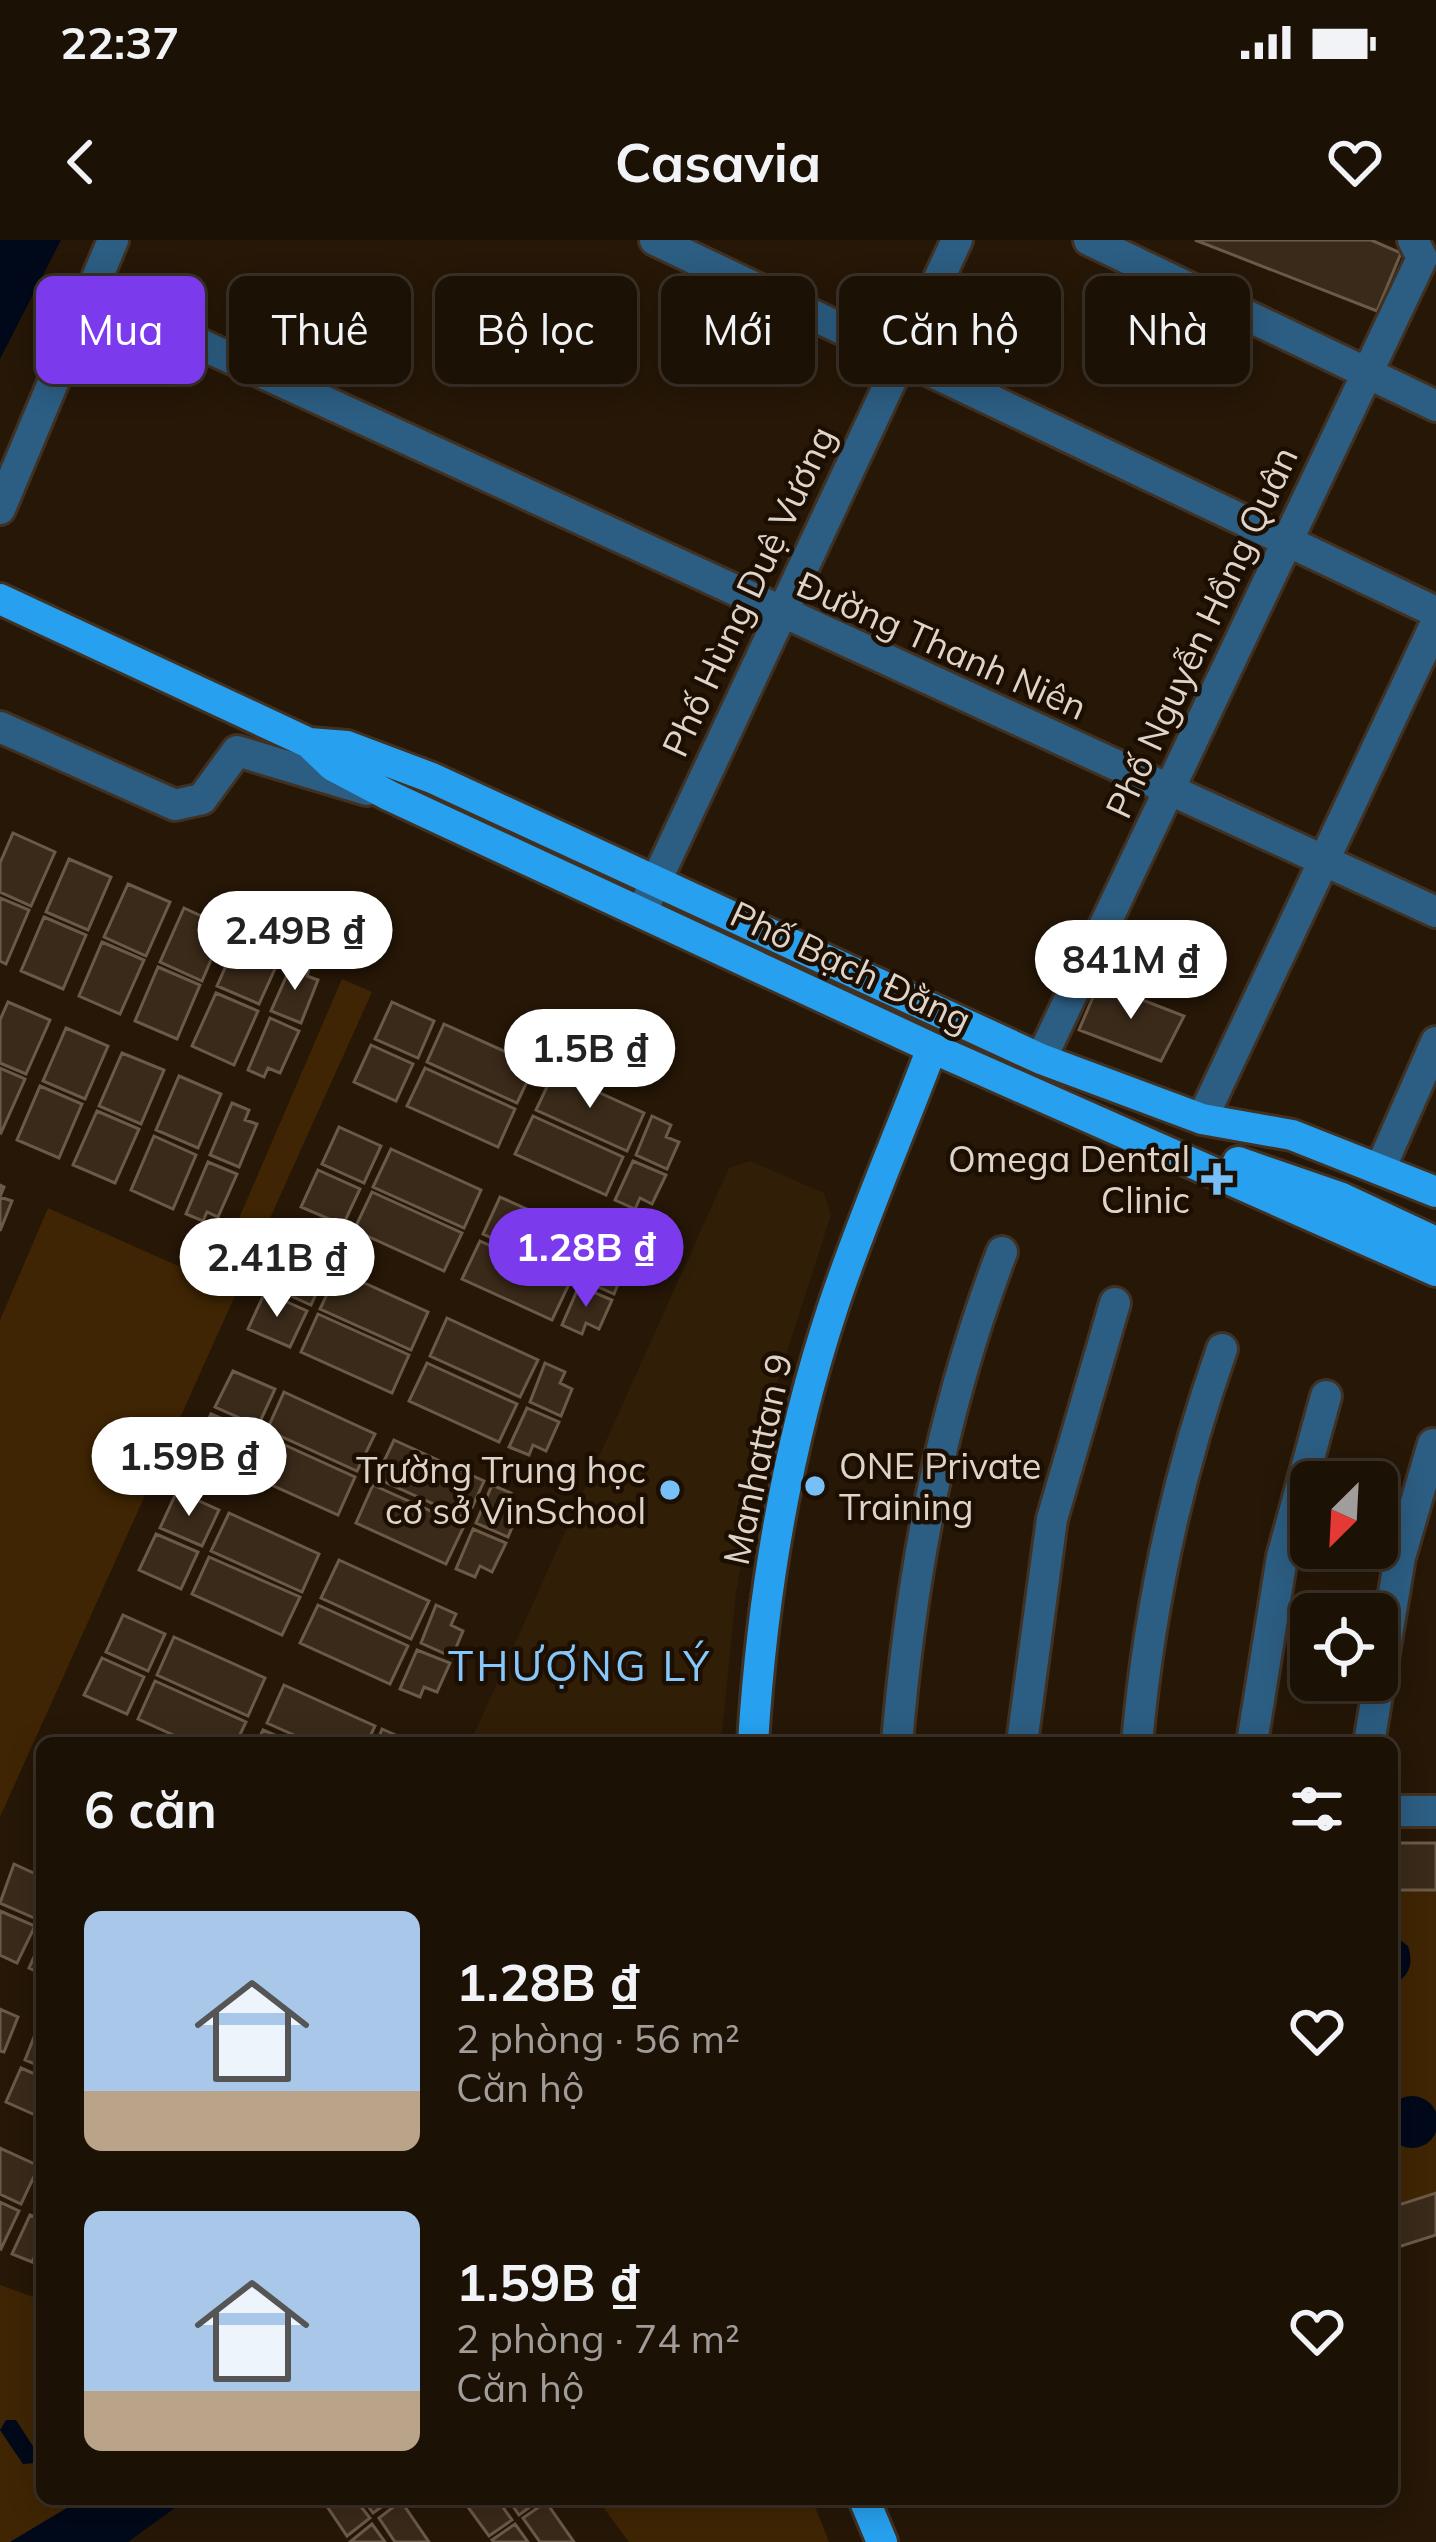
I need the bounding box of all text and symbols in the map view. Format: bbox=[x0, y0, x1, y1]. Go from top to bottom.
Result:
text: 22:37 bbox=[60, 14, 179, 70]
text: Casavia bbox=[615, 128, 821, 196]
icon: back bbox=[48, 129, 114, 195]
icon: heart bbox=[1322, 129, 1388, 195]
chip: Mua bbox=[36, 276, 205, 384]
chip: Thuê bbox=[229, 276, 411, 384]
chip: Bộ lọc bbox=[435, 276, 637, 384]
chip: Mới bbox=[661, 276, 815, 384]
chip: Căn hộ bbox=[839, 276, 1061, 384]
chip: Nhà bbox=[1085, 276, 1250, 384]
street label: Phố Hùng Duệ Vương bbox=[652, 419, 844, 763]
street label: Phố Nguyễn Hồng Quân bbox=[1095, 439, 1307, 825]
street label: Đường Thanh Niên bbox=[790, 561, 1094, 729]
pin: 2.49B ₫ bbox=[184, 891, 406, 993]
street label: Phố Bạch Đằng bbox=[724, 891, 978, 1041]
text: 2.49B ₫ bbox=[225, 905, 365, 954]
pin: 841M ₫ bbox=[1033, 920, 1229, 1022]
text: 841M ₫ bbox=[1062, 934, 1200, 983]
pin: 1.5B ₫ bbox=[492, 1009, 688, 1111]
text: 1.5B ₫ bbox=[531, 1023, 649, 1072]
place label: Omega Dental Clinic bbox=[948, 1136, 1190, 1222]
marker: Omega Dental Clinic bbox=[1201, 1163, 1233, 1195]
pin: 1.28B ₫ bbox=[475, 1208, 697, 1310]
pin: 2.41B ₫ bbox=[166, 1218, 388, 1320]
text: 1.28B ₫ bbox=[516, 1222, 656, 1271]
text: 2.41B ₫ bbox=[207, 1232, 347, 1281]
street label: Manhattan 9 bbox=[713, 1349, 801, 1569]
pin: 1.59B ₫ bbox=[78, 1417, 300, 1519]
text: 1.59B ₫ bbox=[119, 1431, 259, 1480]
place label: ONE Private Training bbox=[839, 1443, 1041, 1529]
place label: Trường Trung học cơ sở VinSchool bbox=[356, 1447, 646, 1533]
north arrow bbox=[1290, 1461, 1398, 1569]
map controls bbox=[1290, 1461, 1398, 1701]
marker: ONE Private Training bbox=[802, 1473, 828, 1499]
marker: Trường Trung học cơ sở VinSchool bbox=[657, 1477, 683, 1503]
button: locate bbox=[1290, 1593, 1398, 1701]
district label: THƯỢNG LÝ bbox=[448, 1639, 712, 1692]
icon: filters bbox=[1284, 1776, 1350, 1842]
text: 6 căn bbox=[84, 1777, 217, 1841]
text: 1.28B ₫ bbox=[456, 1950, 640, 2014]
icon: home bbox=[180, 1959, 324, 2103]
icon: heart bbox=[1284, 1998, 1350, 2064]
text: 2 phòng · 56 m² bbox=[456, 2014, 740, 2063]
text: Căn hộ bbox=[456, 2063, 584, 2112]
text: 1.59B ₫ bbox=[456, 2250, 640, 2314]
icon: home bbox=[180, 2259, 324, 2403]
icon: heart bbox=[1284, 2298, 1350, 2364]
text: 2 phòng · 74 m² bbox=[456, 2314, 740, 2363]
text: Căn hộ bbox=[456, 2363, 584, 2412]

